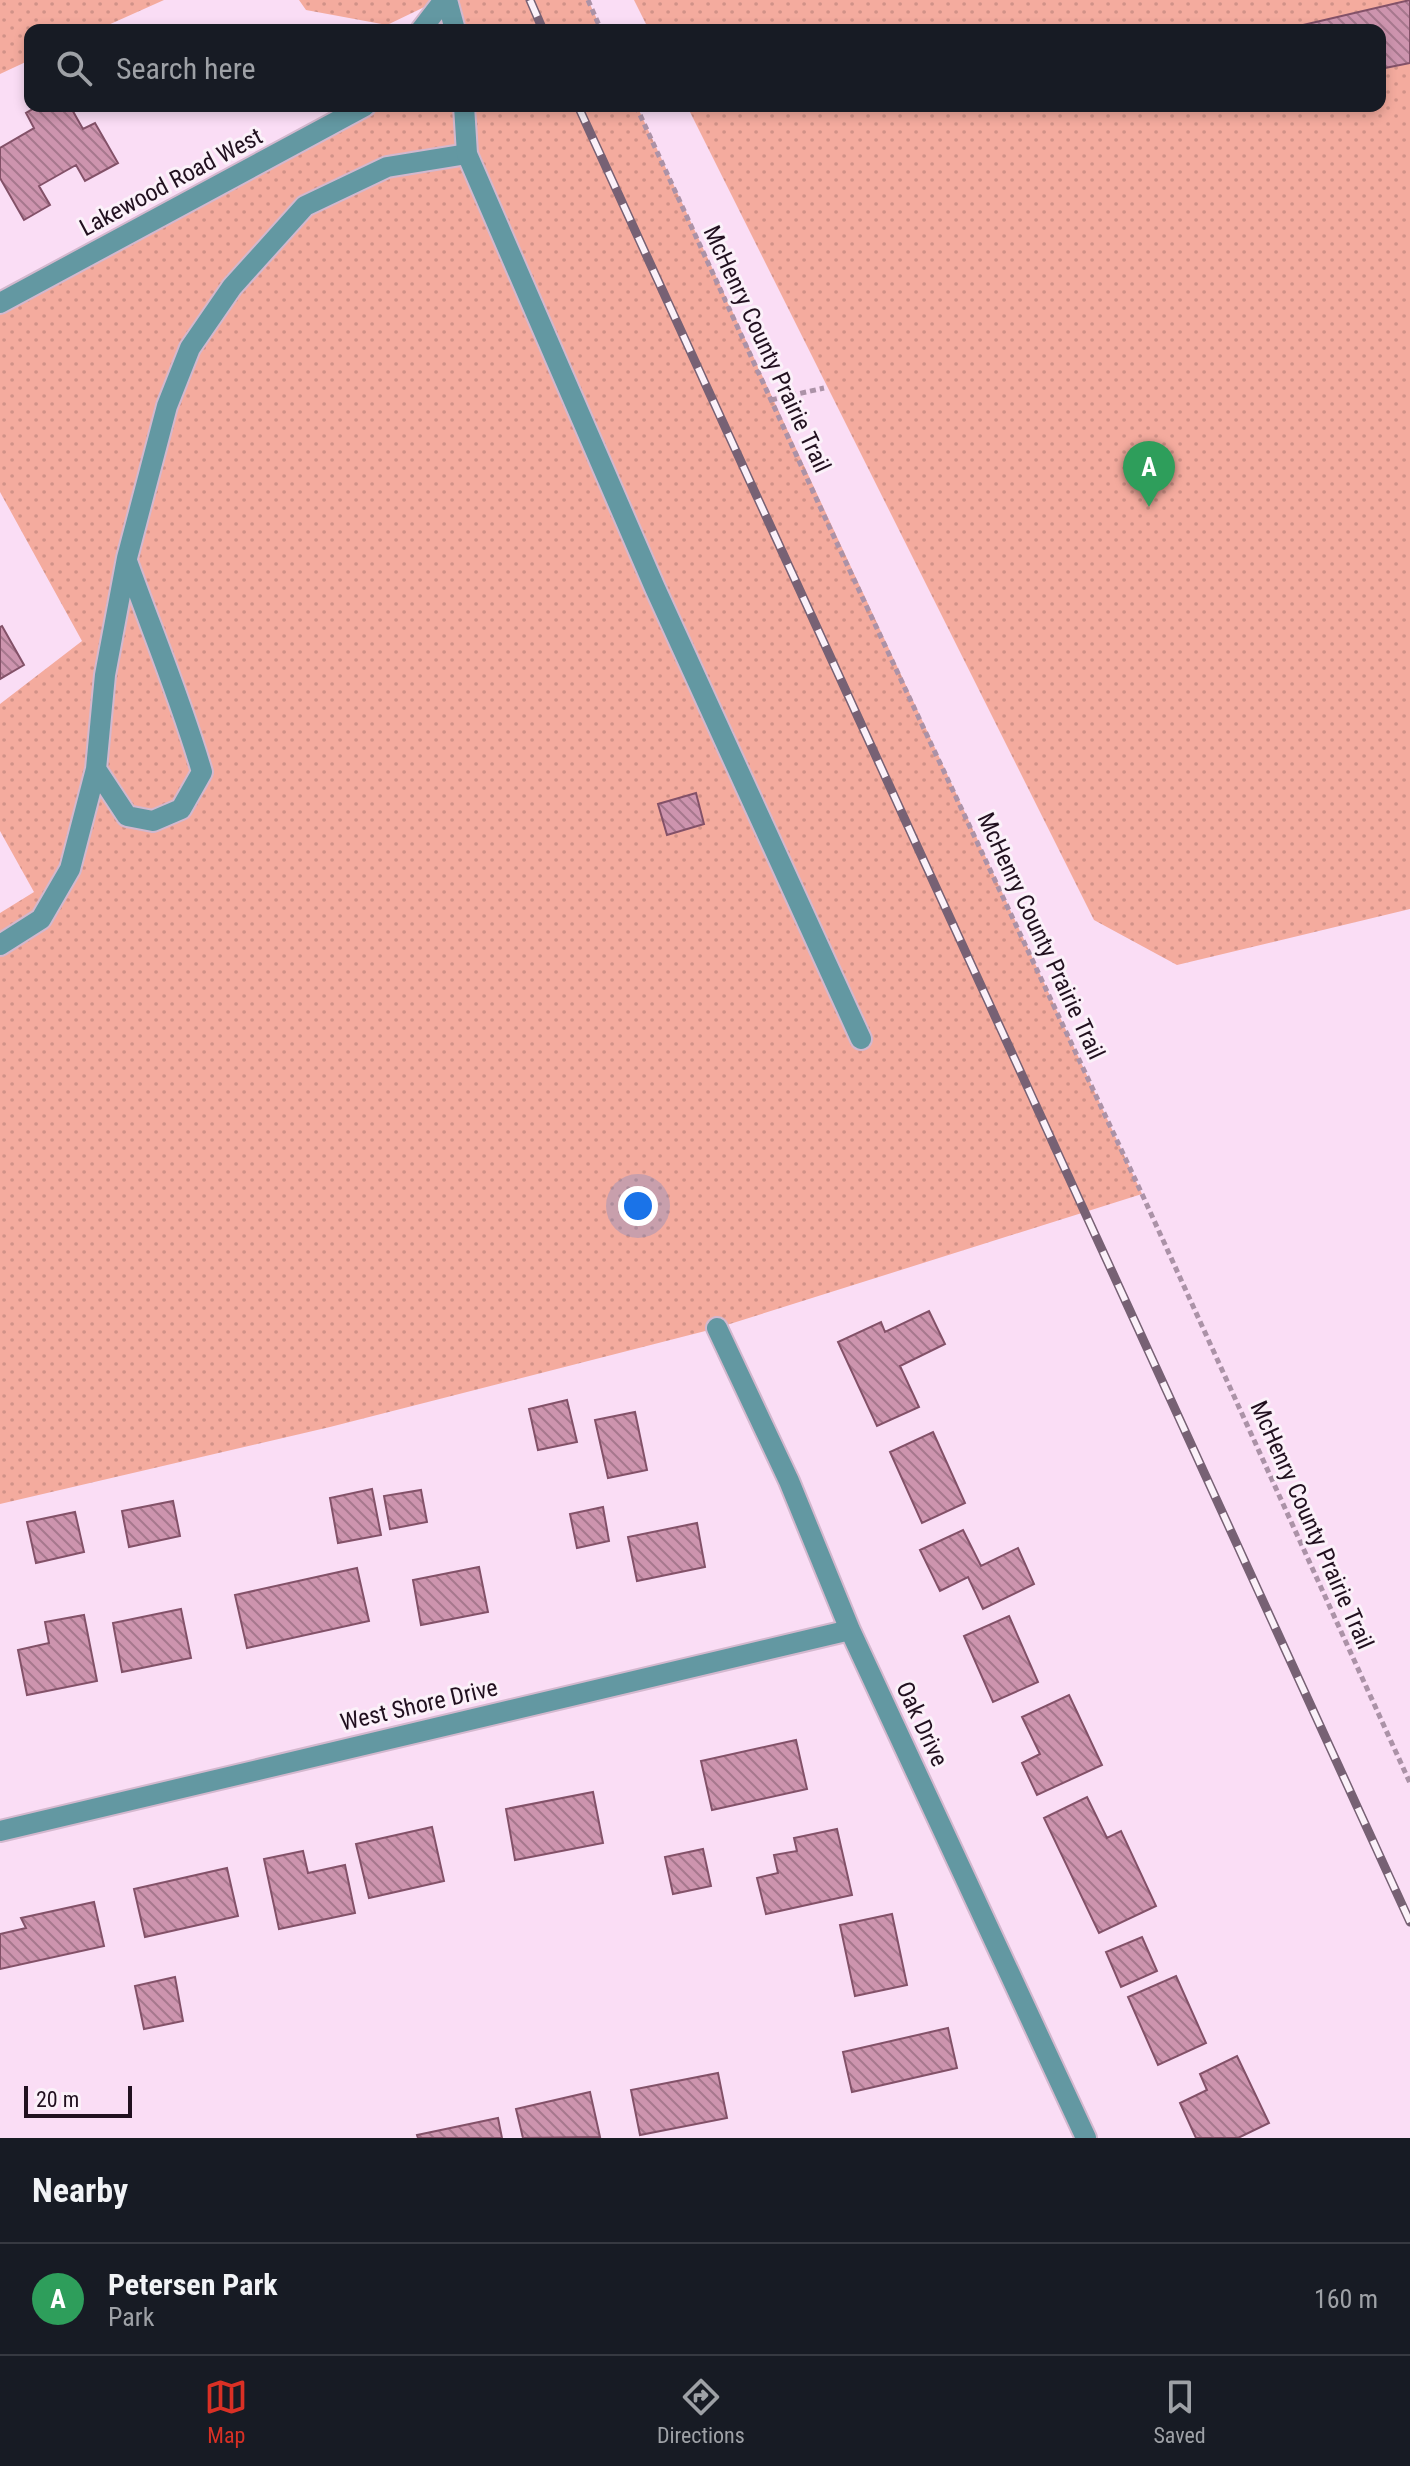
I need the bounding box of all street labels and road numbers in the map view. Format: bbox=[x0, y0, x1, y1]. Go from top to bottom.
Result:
street label: Lakewood Road West bbox=[75, 122, 267, 242]
street label: McHenry County Prairie Trail bbox=[698, 221, 836, 477]
street label: McHenry County Prairie Trail bbox=[972, 808, 1110, 1064]
street label: McHenry County Prairie Trail bbox=[1245, 1397, 1379, 1653]
street label: West Shore Drive bbox=[338, 1673, 500, 1737]
street label: Oak Drive bbox=[890, 1677, 954, 1771]

